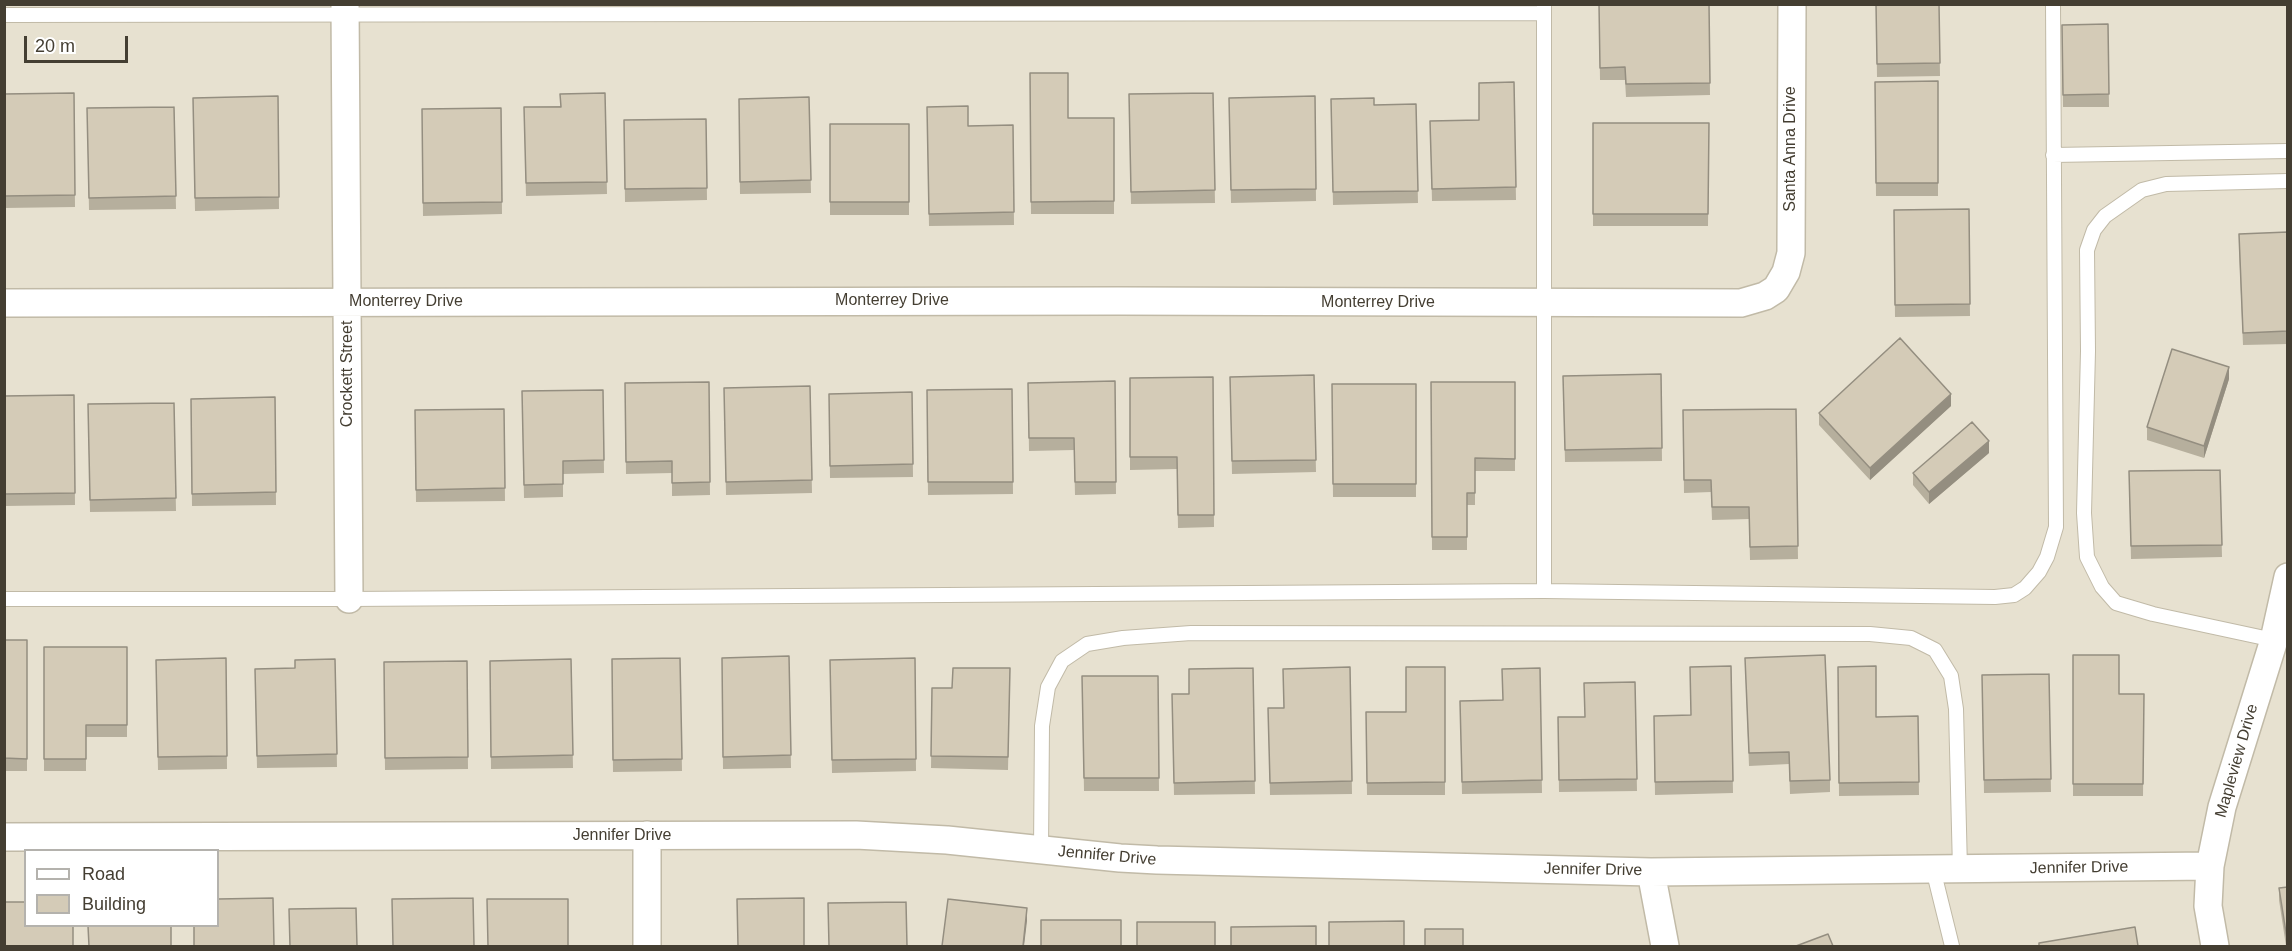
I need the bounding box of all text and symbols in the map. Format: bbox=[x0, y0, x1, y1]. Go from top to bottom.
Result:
scale bar bbox=[27, 24, 130, 62]
text: 20 m bbox=[35, 36, 75, 56]
street label: Santa Anna Drive bbox=[1781, 86, 1801, 212]
street label: Monterrey Drive bbox=[835, 291, 949, 311]
street label: Monterrey Drive bbox=[349, 292, 463, 312]
street label: Monterrey Drive bbox=[1321, 293, 1435, 313]
street label: Crockett Street bbox=[338, 321, 358, 427]
street label: Mapleview Drive bbox=[2212, 702, 2262, 820]
street label: Jennifer Drive bbox=[573, 826, 671, 846]
street label: Jennifer Drive bbox=[1057, 842, 1157, 870]
legend bbox=[24, 849, 219, 927]
street label: Jennifer Drive bbox=[2029, 858, 2129, 878]
street label: Jennifer Drive bbox=[1543, 860, 1643, 880]
text: Road bbox=[82, 864, 125, 884]
text: Building bbox=[82, 894, 146, 914]

